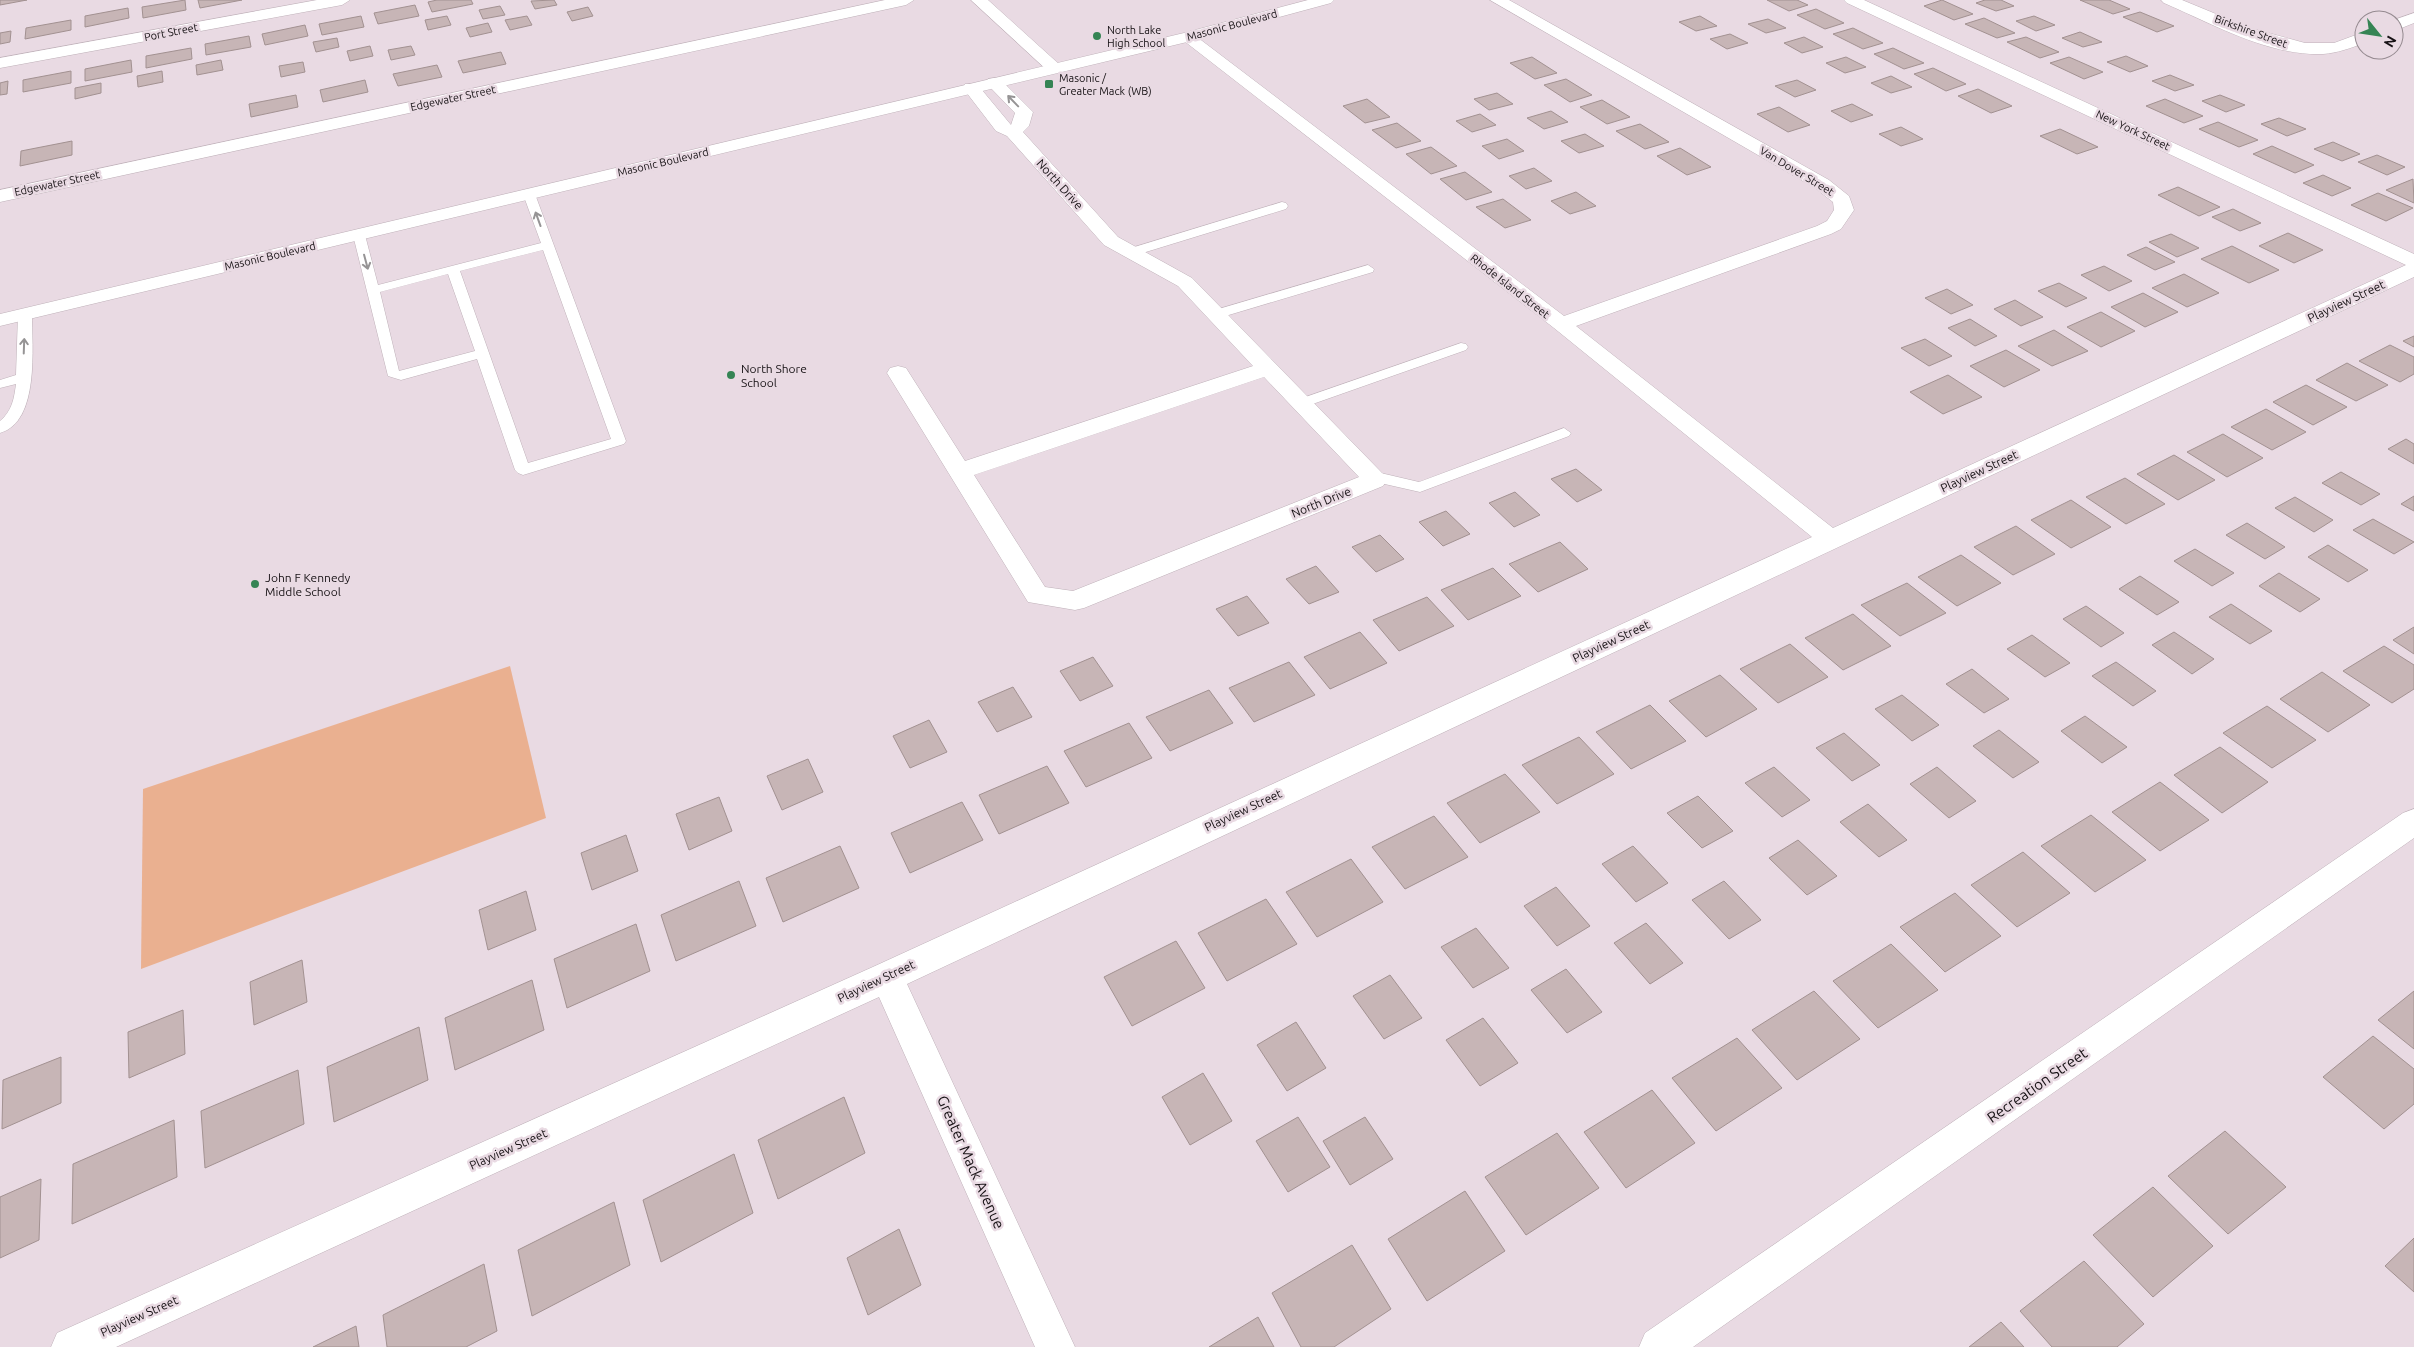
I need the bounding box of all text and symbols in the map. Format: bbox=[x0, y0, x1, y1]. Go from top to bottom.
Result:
street label: Masonic Boulevard bbox=[1185, 7, 1279, 43]
north arrow bbox=[2354, 10, 2404, 60]
street label: Birkshire Street bbox=[2213, 12, 2290, 50]
street label: Port Street bbox=[143, 21, 200, 43]
place label: North Lake High School bbox=[1107, 24, 1165, 49]
marker: North Lake High School bbox=[1091, 30, 1103, 42]
text: N bbox=[2381, 33, 2400, 50]
place label: Masonic / Greater Mack (WB) bbox=[1059, 72, 1152, 98]
marker: Masonic / Greater Mack (WB) bbox=[1043, 78, 1055, 90]
street label: Edgewater Street bbox=[409, 83, 497, 113]
one-way arrow bbox=[1007, 95, 1019, 108]
street label: New York Street bbox=[2094, 108, 2173, 153]
street label: Van Dover Street bbox=[1758, 144, 1837, 198]
street label: Masonic Boulevard bbox=[616, 146, 710, 178]
street label: North Drive bbox=[1034, 156, 1086, 212]
street label: Edgewater Street bbox=[13, 168, 101, 198]
one-way arrow bbox=[533, 212, 542, 227]
street label: Masonic Boulevard bbox=[223, 240, 317, 272]
street label: Rhode Island Street bbox=[1468, 252, 1552, 321]
one-way arrow bbox=[362, 254, 372, 270]
street label: Playview Street bbox=[2305, 277, 2387, 325]
one-way arrow bbox=[20, 339, 29, 355]
place label: North Shore School bbox=[741, 362, 807, 389]
marker: North Shore School bbox=[725, 369, 737, 381]
street label: Playview Street bbox=[1938, 447, 2020, 495]
street label: North Drive bbox=[1289, 484, 1353, 520]
place label: John F Kennedy Middle School bbox=[265, 571, 351, 598]
marker: John F Kennedy Middle School bbox=[249, 578, 261, 590]
street label: Playview Street bbox=[1570, 617, 1652, 665]
street label: Playview Street bbox=[1202, 786, 1284, 834]
street label: Playview Street bbox=[835, 957, 917, 1005]
street label: Recreation Street bbox=[1984, 1044, 2090, 1126]
street label: Greater Mack Avenue bbox=[934, 1093, 1008, 1231]
street label: Playview Street bbox=[467, 1126, 549, 1172]
street label: Playview Street bbox=[98, 1293, 180, 1339]

